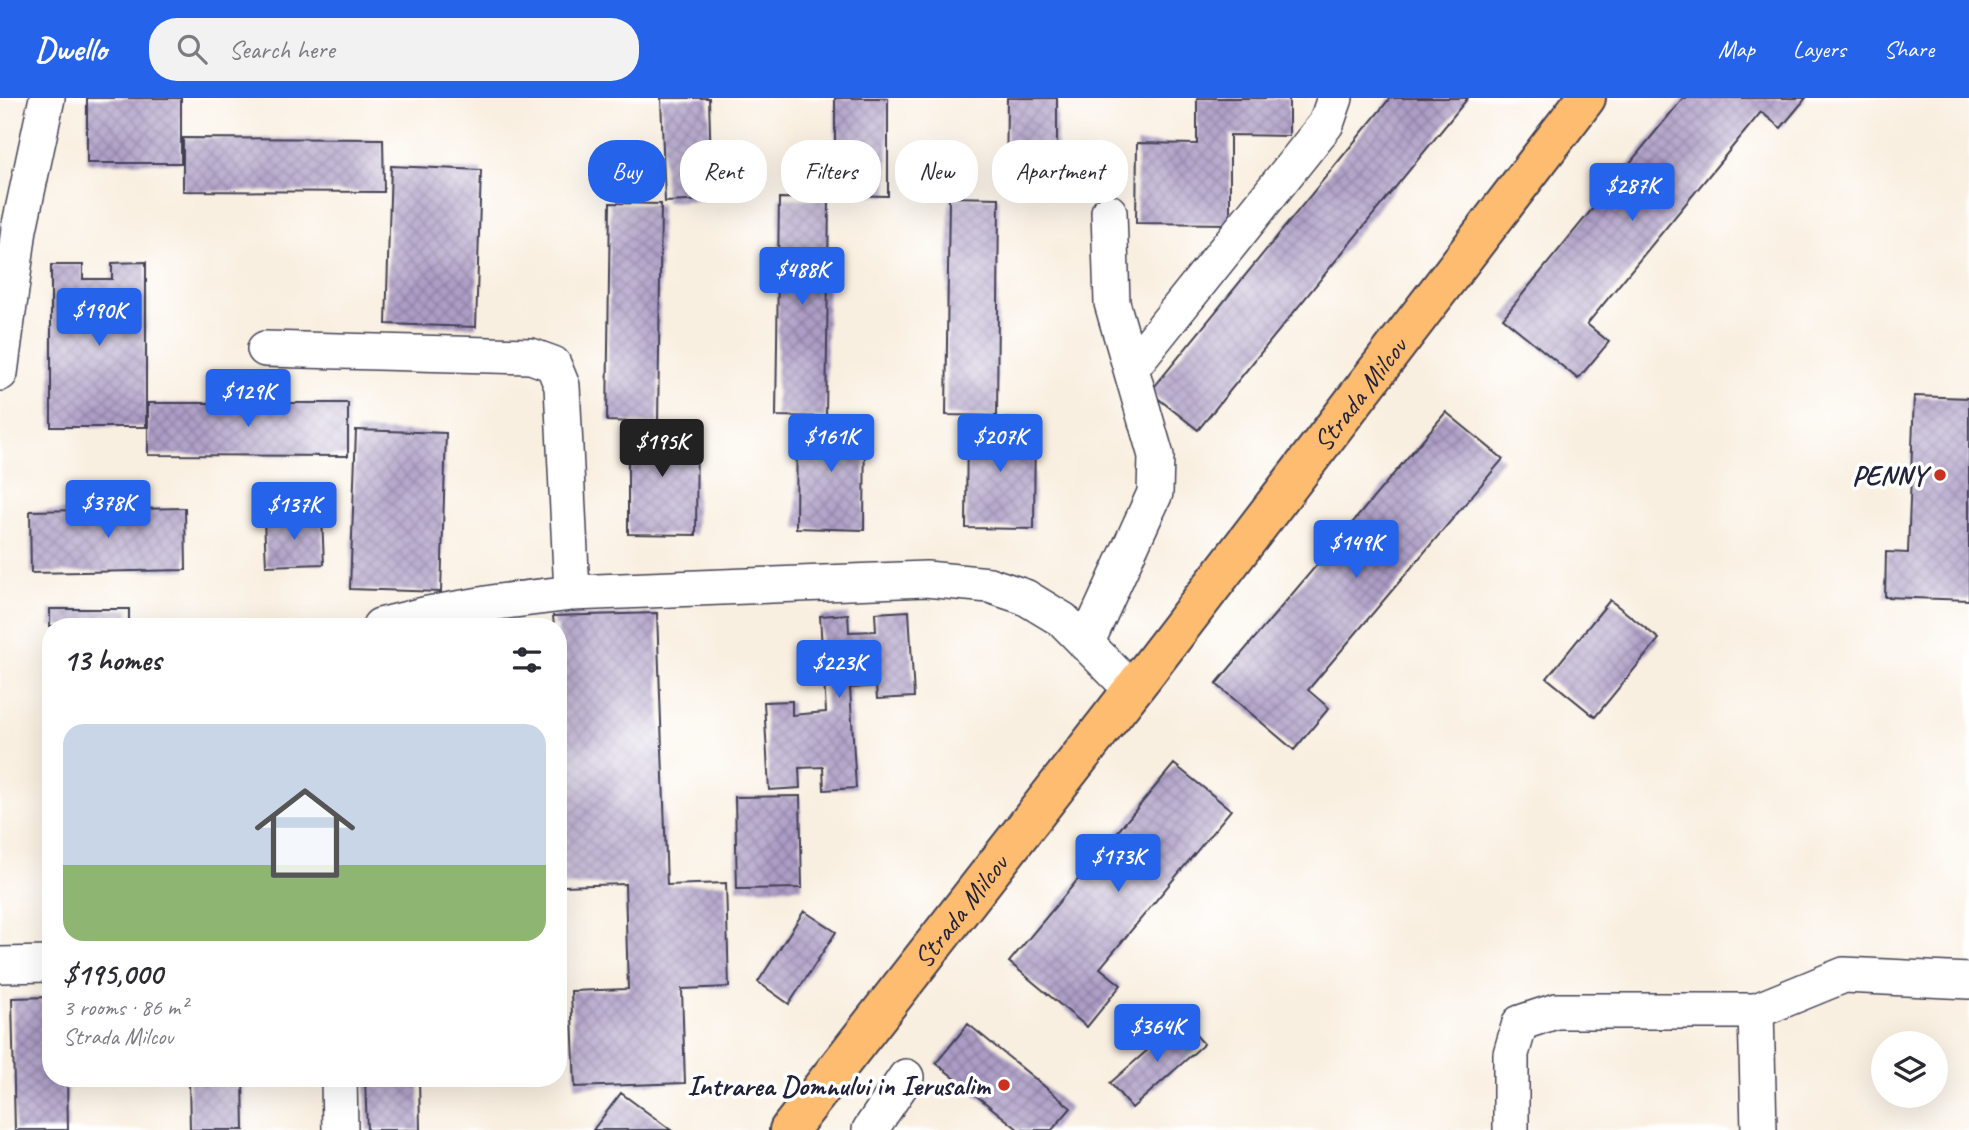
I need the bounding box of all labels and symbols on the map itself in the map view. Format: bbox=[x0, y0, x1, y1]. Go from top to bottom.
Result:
pin: $287K bbox=[1583, 164, 1681, 223]
pin: $488K bbox=[753, 248, 851, 307]
pin: $190K bbox=[50, 288, 148, 348]
street label: Strada Milcov bbox=[1305, 328, 1415, 458]
pin: $129K bbox=[199, 370, 297, 429]
pin: $161K bbox=[782, 414, 880, 474]
pin: $207K bbox=[951, 414, 1049, 474]
pin: $195K bbox=[613, 420, 711, 479]
place label: PENNY bbox=[1852, 458, 1932, 493]
marker: PENNY bbox=[1932, 467, 1948, 483]
pin: $378K bbox=[59, 480, 157, 540]
pin: $137K bbox=[245, 482, 343, 542]
pin: $149K bbox=[1307, 520, 1405, 580]
pin: $223K bbox=[790, 640, 888, 700]
pin: $173K bbox=[1069, 834, 1167, 894]
street label: Strada Milcov bbox=[905, 845, 1017, 974]
pin: $364K bbox=[1108, 1004, 1206, 1064]
place label: Intrarea Domnului in Ierusalim bbox=[687, 1068, 992, 1103]
marker: Intrarea Domnului in Ierusalim bbox=[996, 1077, 1012, 1093]

